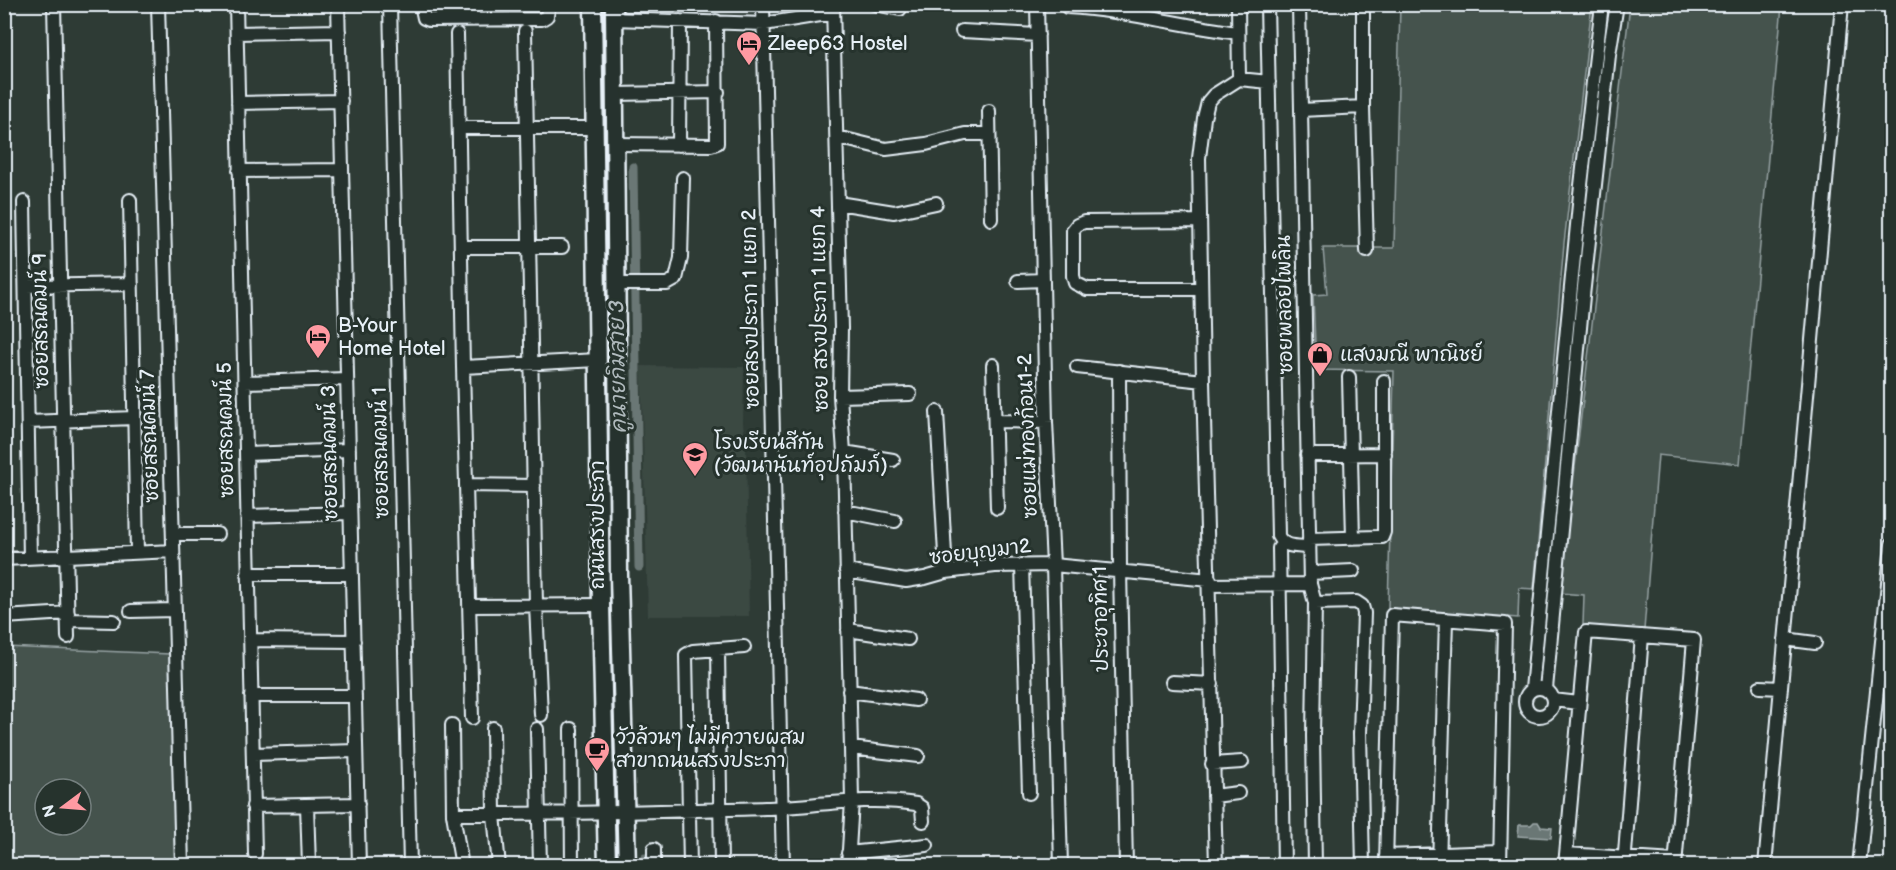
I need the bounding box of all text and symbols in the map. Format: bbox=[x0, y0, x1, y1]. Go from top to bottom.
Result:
hotel icon: Zleep63 Hostel bbox=[734, 29, 764, 67]
place label: Zleep63 Hostel bbox=[767, 32, 908, 56]
street label: ซอย สรงประภา 1 แยก 4 bbox=[806, 206, 834, 412]
street label: ซอยสรงประภา 1 แยก 2 bbox=[737, 208, 765, 409]
street label: ซอยพลอยไพลิน bbox=[1270, 235, 1298, 375]
street label: ซอยสรณคมน์ 9 bbox=[26, 253, 54, 389]
water label: คูนายกิมสาย 3 bbox=[604, 300, 635, 434]
place label: B-Your Home Hotel bbox=[338, 314, 445, 361]
hotel icon: B-Your Home Hotel bbox=[303, 322, 333, 360]
shop icon: แสงมณี พาณิชย์ bbox=[1305, 340, 1335, 378]
place label: แสงมณี พาณิชย์ bbox=[1340, 341, 1483, 367]
street label: ซอยแม่ทองก้อน1-2 bbox=[1011, 353, 1043, 519]
street label: ซอยสรณคมน์ 5 bbox=[211, 362, 239, 498]
street label: ซอยสรณคมน์ 7 bbox=[134, 369, 164, 503]
street label: ซอยสรณคมน์ 3 bbox=[315, 385, 343, 522]
street label: ซอยสรณคมน์ 1 bbox=[366, 387, 394, 519]
place label: โรงเรียนสีกัน (วัฒนานันท์อุปถัมภ์) bbox=[714, 429, 888, 481]
school or university icon: โรงเรียนสีกัน (วัฒนานันท์อุปถัมภ์) bbox=[680, 440, 710, 478]
street label: ถนนสรงประภา bbox=[586, 460, 610, 590]
street label: ซอยบุญมา2 bbox=[928, 534, 1033, 573]
street label: ประชาอุทิศ 1 bbox=[1087, 566, 1117, 672]
place label: วัวล้วนๆ ไม่มีควายผสม สาขาถนนสรงประภา bbox=[616, 724, 805, 773]
cafe icon: วัวล้วนๆ ไม่มีควายผสม สาขาถนนสรงประภา bbox=[582, 735, 612, 773]
north arrow bbox=[33, 777, 93, 837]
text: N bbox=[39, 802, 61, 819]

